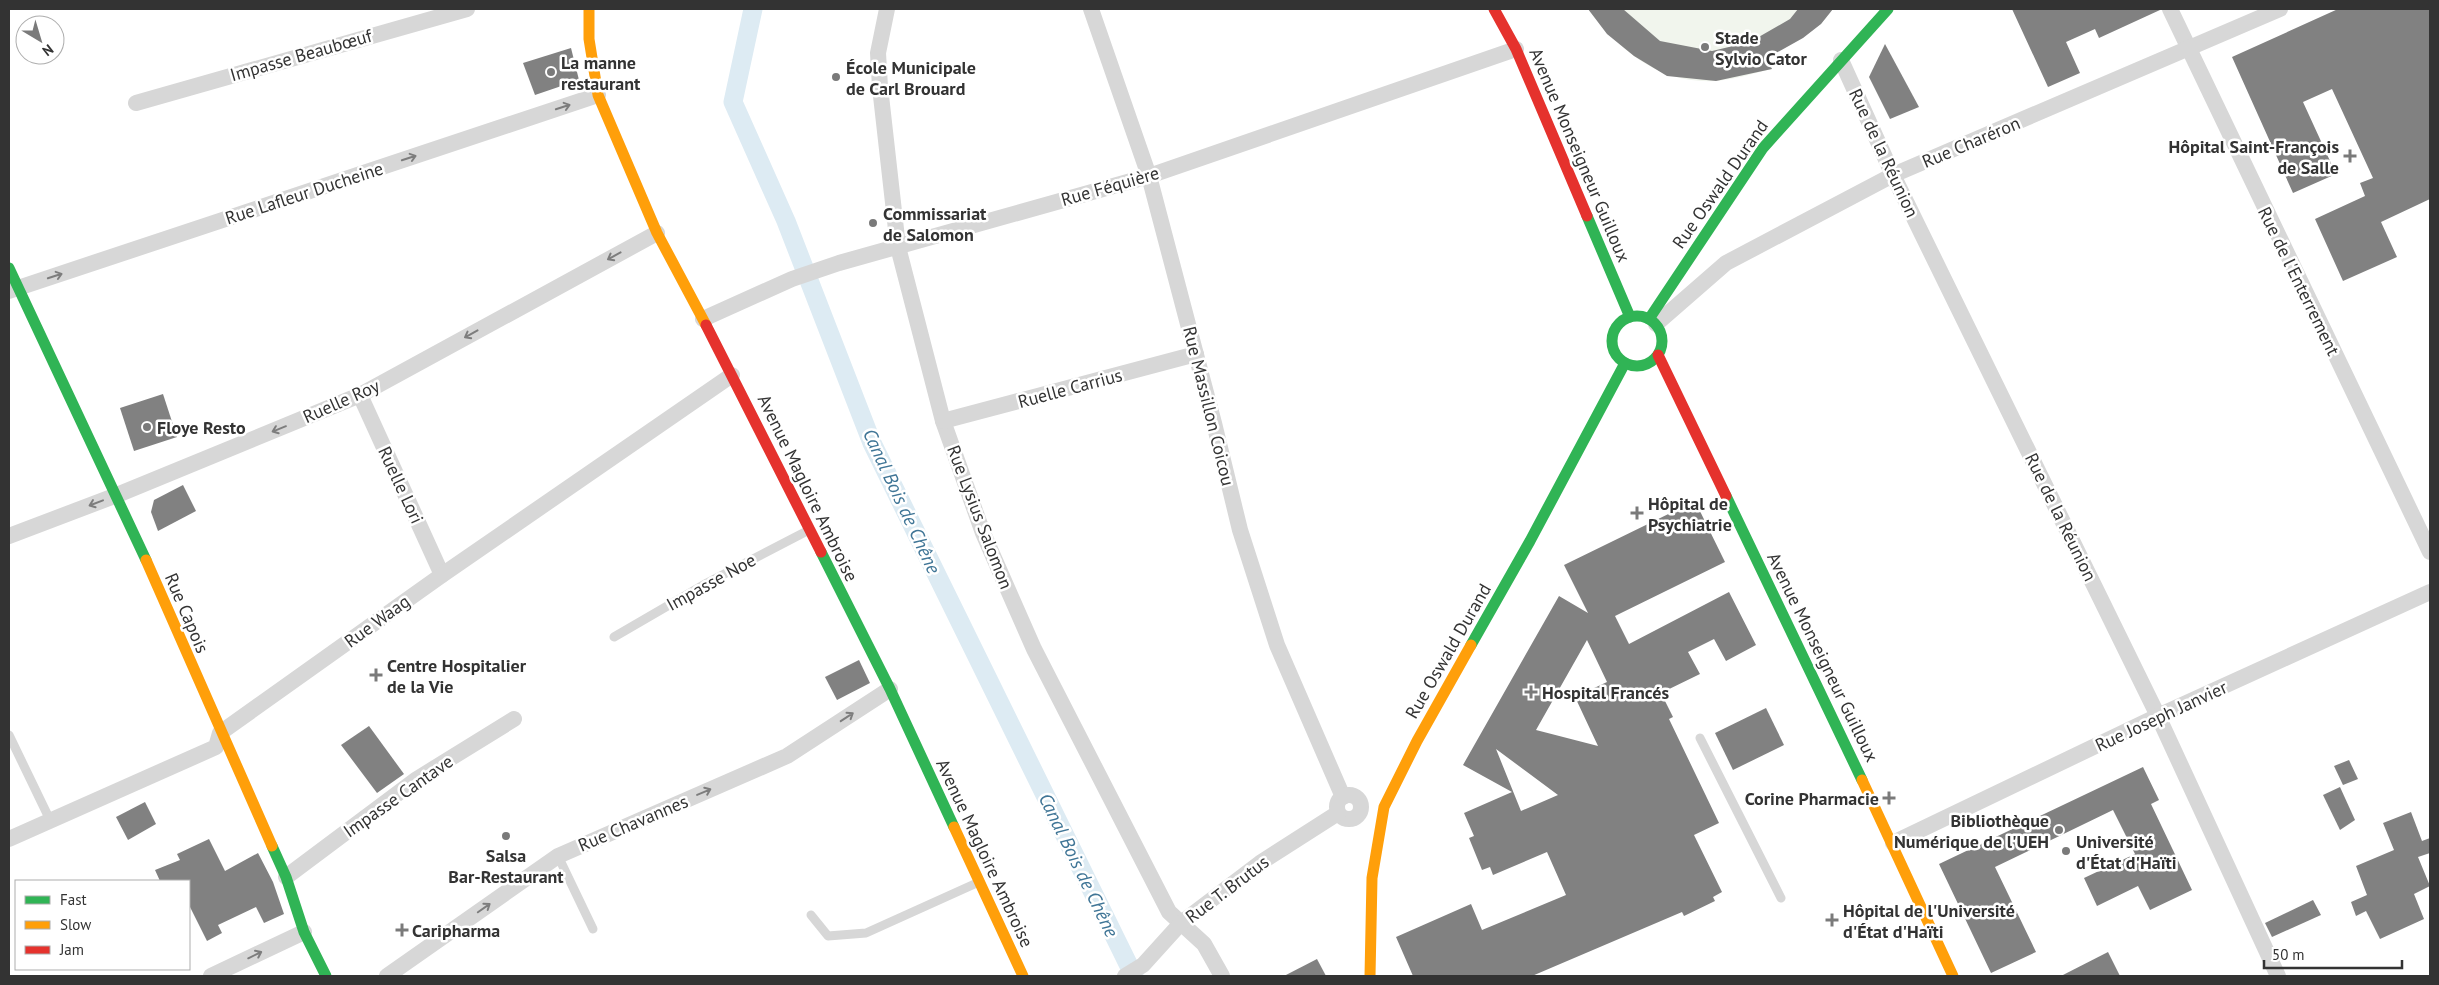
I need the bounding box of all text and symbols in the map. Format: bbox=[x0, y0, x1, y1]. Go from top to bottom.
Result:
north arrow bbox=[15, 15, 65, 65]
street label: Impasse Beaubœuf bbox=[227, 23, 376, 86]
place label: Stade Sylvio Cator bbox=[1715, 26, 1807, 70]
text: N bbox=[39, 40, 57, 60]
marker: Stade Sylvio Cator bbox=[1699, 41, 1711, 53]
street label: Avenue Monseigneur Guilloux bbox=[1524, 45, 1636, 265]
place label: La manne restaurant bbox=[561, 51, 641, 95]
place label: École Municipale de Carl Brouard bbox=[846, 56, 976, 100]
marker: La manne restaurant bbox=[545, 66, 557, 78]
marker: École Municipale de Carl Brouard bbox=[830, 71, 842, 83]
street label: Rue de la Réunion bbox=[1844, 85, 1924, 221]
one-way arrow bbox=[555, 102, 570, 111]
street label: Rue Charéron bbox=[1919, 111, 2023, 173]
street label: Rue Oswald Durand bbox=[1667, 115, 1773, 253]
place label: Hôpital Saint-François de Salle bbox=[2169, 135, 2339, 179]
marker: Hôpital Saint-François de Salle bbox=[2343, 149, 2357, 163]
one-way arrow bbox=[400, 153, 416, 163]
street label: Rue Lafleur Ducheine bbox=[222, 157, 386, 229]
street label: Rue Féquière bbox=[1058, 161, 1162, 211]
place label: Commissariat de Salomon bbox=[883, 202, 987, 246]
street label: Rue de l'Enterrement bbox=[2253, 203, 2345, 359]
marker: Commissariat de Salomon bbox=[867, 217, 879, 229]
one-way arrow bbox=[607, 252, 622, 261]
one-way arrow bbox=[47, 271, 63, 280]
street label: Rue Massillon Coicou bbox=[1178, 324, 1240, 488]
one-way arrow bbox=[464, 329, 479, 339]
street label: Ruelle Carrius bbox=[1015, 363, 1125, 413]
street label: Ruelle Roy bbox=[299, 374, 383, 428]
street label: Avenue Magloire Ambroise bbox=[753, 391, 863, 585]
place label: Floye Resto bbox=[157, 416, 246, 439]
marker: Floye Resto bbox=[141, 421, 153, 433]
one-way arrow bbox=[272, 424, 287, 434]
water label: Canal Bois de Chêne bbox=[858, 425, 946, 577]
street label: Rue Lysius Salomon bbox=[942, 442, 1018, 592]
street label: Ruelle Lori bbox=[373, 443, 429, 527]
street label: Rue de la Réunion bbox=[2020, 449, 2102, 585]
place label: Hôpital de Psychiatrie bbox=[1648, 492, 1732, 536]
one-way arrow bbox=[89, 499, 104, 508]
marker: Hôpital de Psychiatrie bbox=[1630, 506, 1644, 520]
street label: Impasse Noe bbox=[662, 548, 760, 616]
street label: Avenue Monseigneur Guilloux bbox=[1762, 548, 1884, 766]
street label: Rue Capois bbox=[160, 569, 214, 657]
street label: Rue Oswald Durand bbox=[1400, 579, 1496, 723]
street label: Rue Waag bbox=[340, 589, 414, 653]
place label: Centre Hospitalier de la Vie bbox=[387, 654, 527, 698]
marker: Centre Hospitalier de la Vie bbox=[369, 668, 383, 682]
street label: Rue Joseph Janvier bbox=[2091, 675, 2231, 757]
place label: Hospital Francés bbox=[1542, 681, 1669, 704]
marker: Hospital Francés bbox=[1524, 685, 1538, 699]
one-way arrow bbox=[840, 711, 854, 721]
street label: Impasse Cantave bbox=[339, 750, 457, 842]
street label: Avenue Magloire Ambroise bbox=[931, 755, 1039, 951]
one-way arrow bbox=[696, 787, 711, 797]
place label: Corine Pharmacie bbox=[1745, 787, 1879, 810]
water label: Canal Bois de Chêne bbox=[1034, 789, 1124, 941]
street label: Rue Chavannes bbox=[575, 790, 691, 856]
marker: Corine Pharmacie bbox=[1883, 792, 1895, 804]
place label: Bibliothèque Numérique de l'UEH bbox=[1894, 809, 2049, 853]
marker: Bibliothèque Numérique de l'UEH bbox=[2053, 824, 2065, 836]
marker: Salsa Bar-Restaurant bbox=[500, 830, 512, 842]
place label: Université d'État d'Haïti bbox=[2076, 830, 2177, 874]
place label: Salsa Bar-Restaurant bbox=[448, 844, 564, 888]
marker: Université d'État d'Haïti bbox=[2060, 845, 2072, 857]
street label: Rue T. Brutus bbox=[1181, 850, 1273, 928]
legend bbox=[15, 880, 190, 970]
text: Fast bbox=[60, 890, 87, 909]
place label: Hôpital de l'Université d'État d'Haïti bbox=[1843, 899, 2015, 943]
one-way arrow bbox=[477, 903, 491, 913]
marker: Hôpital de l'Université d'État d'Haïti bbox=[1825, 913, 1839, 927]
text: Slow bbox=[60, 915, 91, 934]
place label: Caripharma bbox=[412, 919, 500, 942]
marker: Caripharma bbox=[396, 924, 408, 936]
scale bar bbox=[2264, 938, 2402, 970]
text: Jam bbox=[59, 940, 84, 959]
text: 50 m bbox=[2272, 945, 2305, 964]
one-way arrow bbox=[247, 950, 262, 959]

